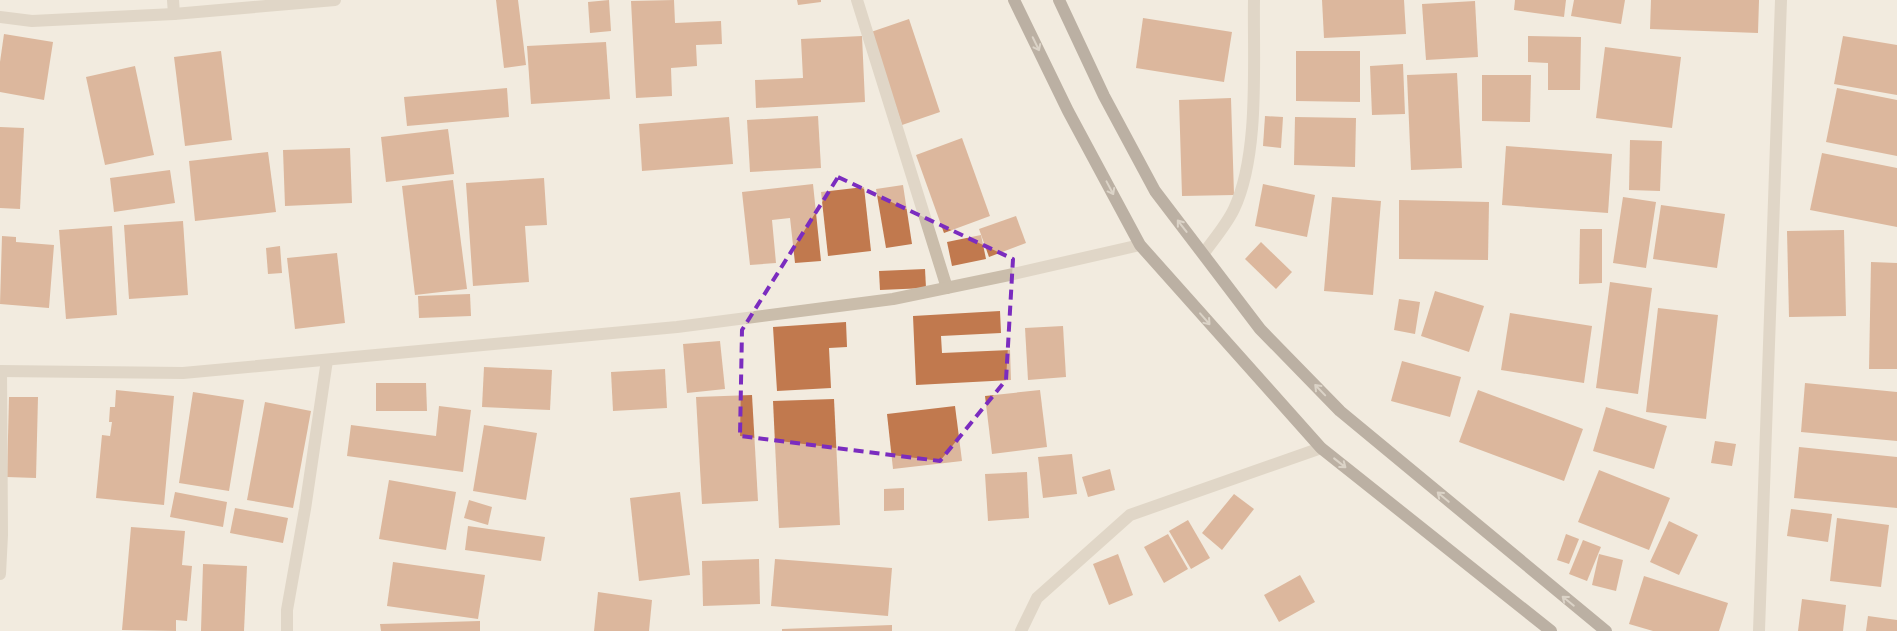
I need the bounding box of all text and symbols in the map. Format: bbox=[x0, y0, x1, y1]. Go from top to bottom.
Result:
one-way arrow bbox=[1032, 36, 1041, 51]
one-way arrow bbox=[1105, 181, 1115, 196]
one-way arrow bbox=[1177, 220, 1188, 233]
one-way arrow bbox=[1199, 312, 1211, 325]
one-way arrow bbox=[1314, 384, 1326, 397]
one-way arrow bbox=[1333, 458, 1347, 468]
one-way arrow bbox=[1436, 491, 1449, 502]
one-way arrow bbox=[1562, 595, 1575, 606]

